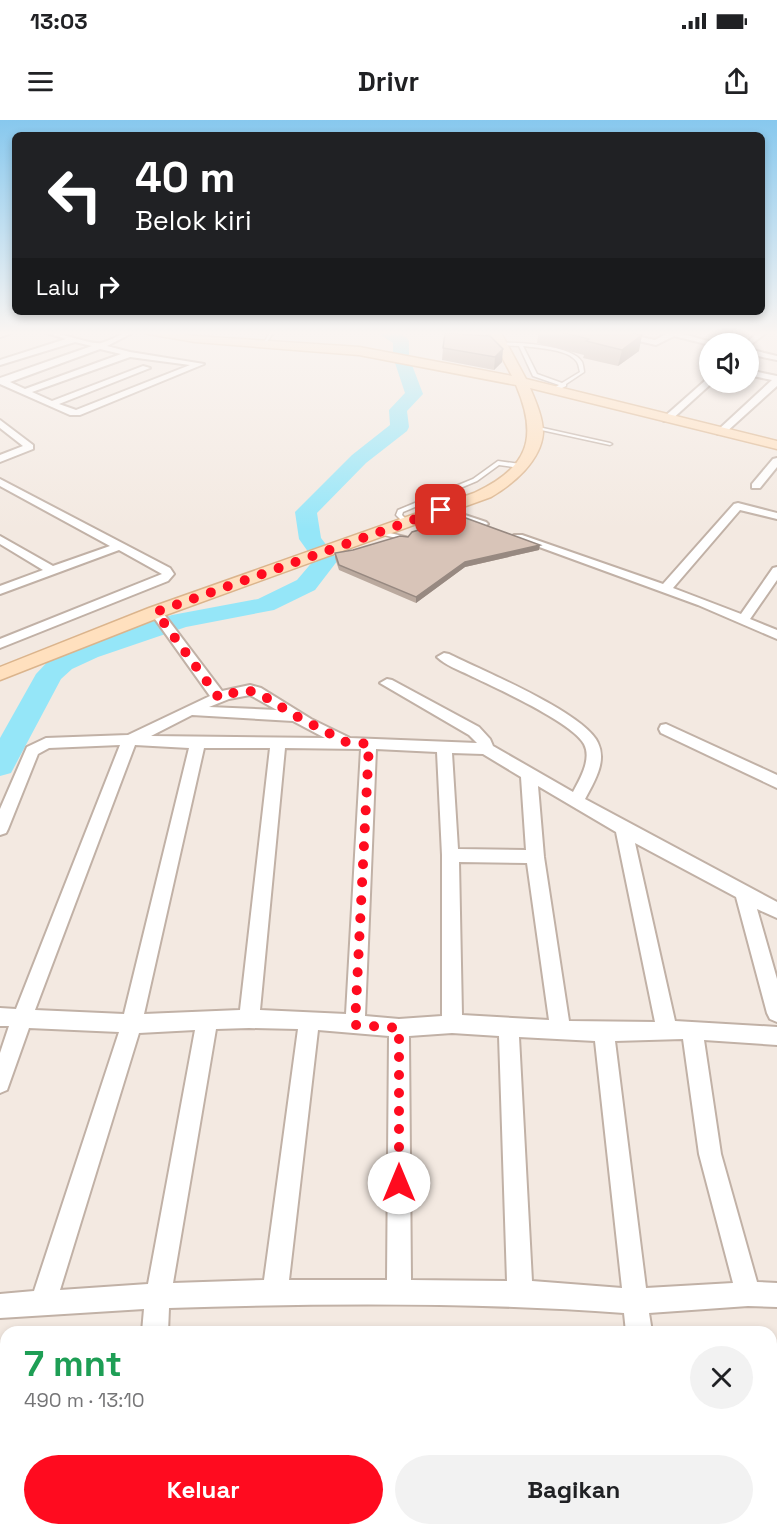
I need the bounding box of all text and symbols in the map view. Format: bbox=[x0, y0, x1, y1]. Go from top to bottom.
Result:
text: 13:03 bbox=[30, 7, 88, 35]
text: Drivr bbox=[358, 64, 419, 99]
icon: menu bbox=[24, 65, 57, 98]
icon: share bbox=[720, 65, 753, 98]
text: 40 m bbox=[135, 151, 235, 204]
icon: left bbox=[36, 156, 114, 234]
text: Belok kiri bbox=[135, 203, 252, 238]
icon: right bbox=[92, 270, 125, 303]
text: Lalu bbox=[36, 273, 80, 301]
map controls bbox=[699, 333, 759, 393]
button: sound bbox=[699, 333, 759, 393]
pin bbox=[415, 484, 466, 535]
icon: arrive bbox=[424, 493, 457, 526]
position arrow bbox=[367, 1151, 431, 1215]
text: 7 mnt bbox=[24, 1341, 122, 1387]
button: close bbox=[690, 1346, 753, 1409]
text: 490 m · 13:10 bbox=[24, 1387, 145, 1413]
button: Keluar bbox=[24, 1455, 383, 1524]
button: Bagikan bbox=[395, 1455, 753, 1524]

